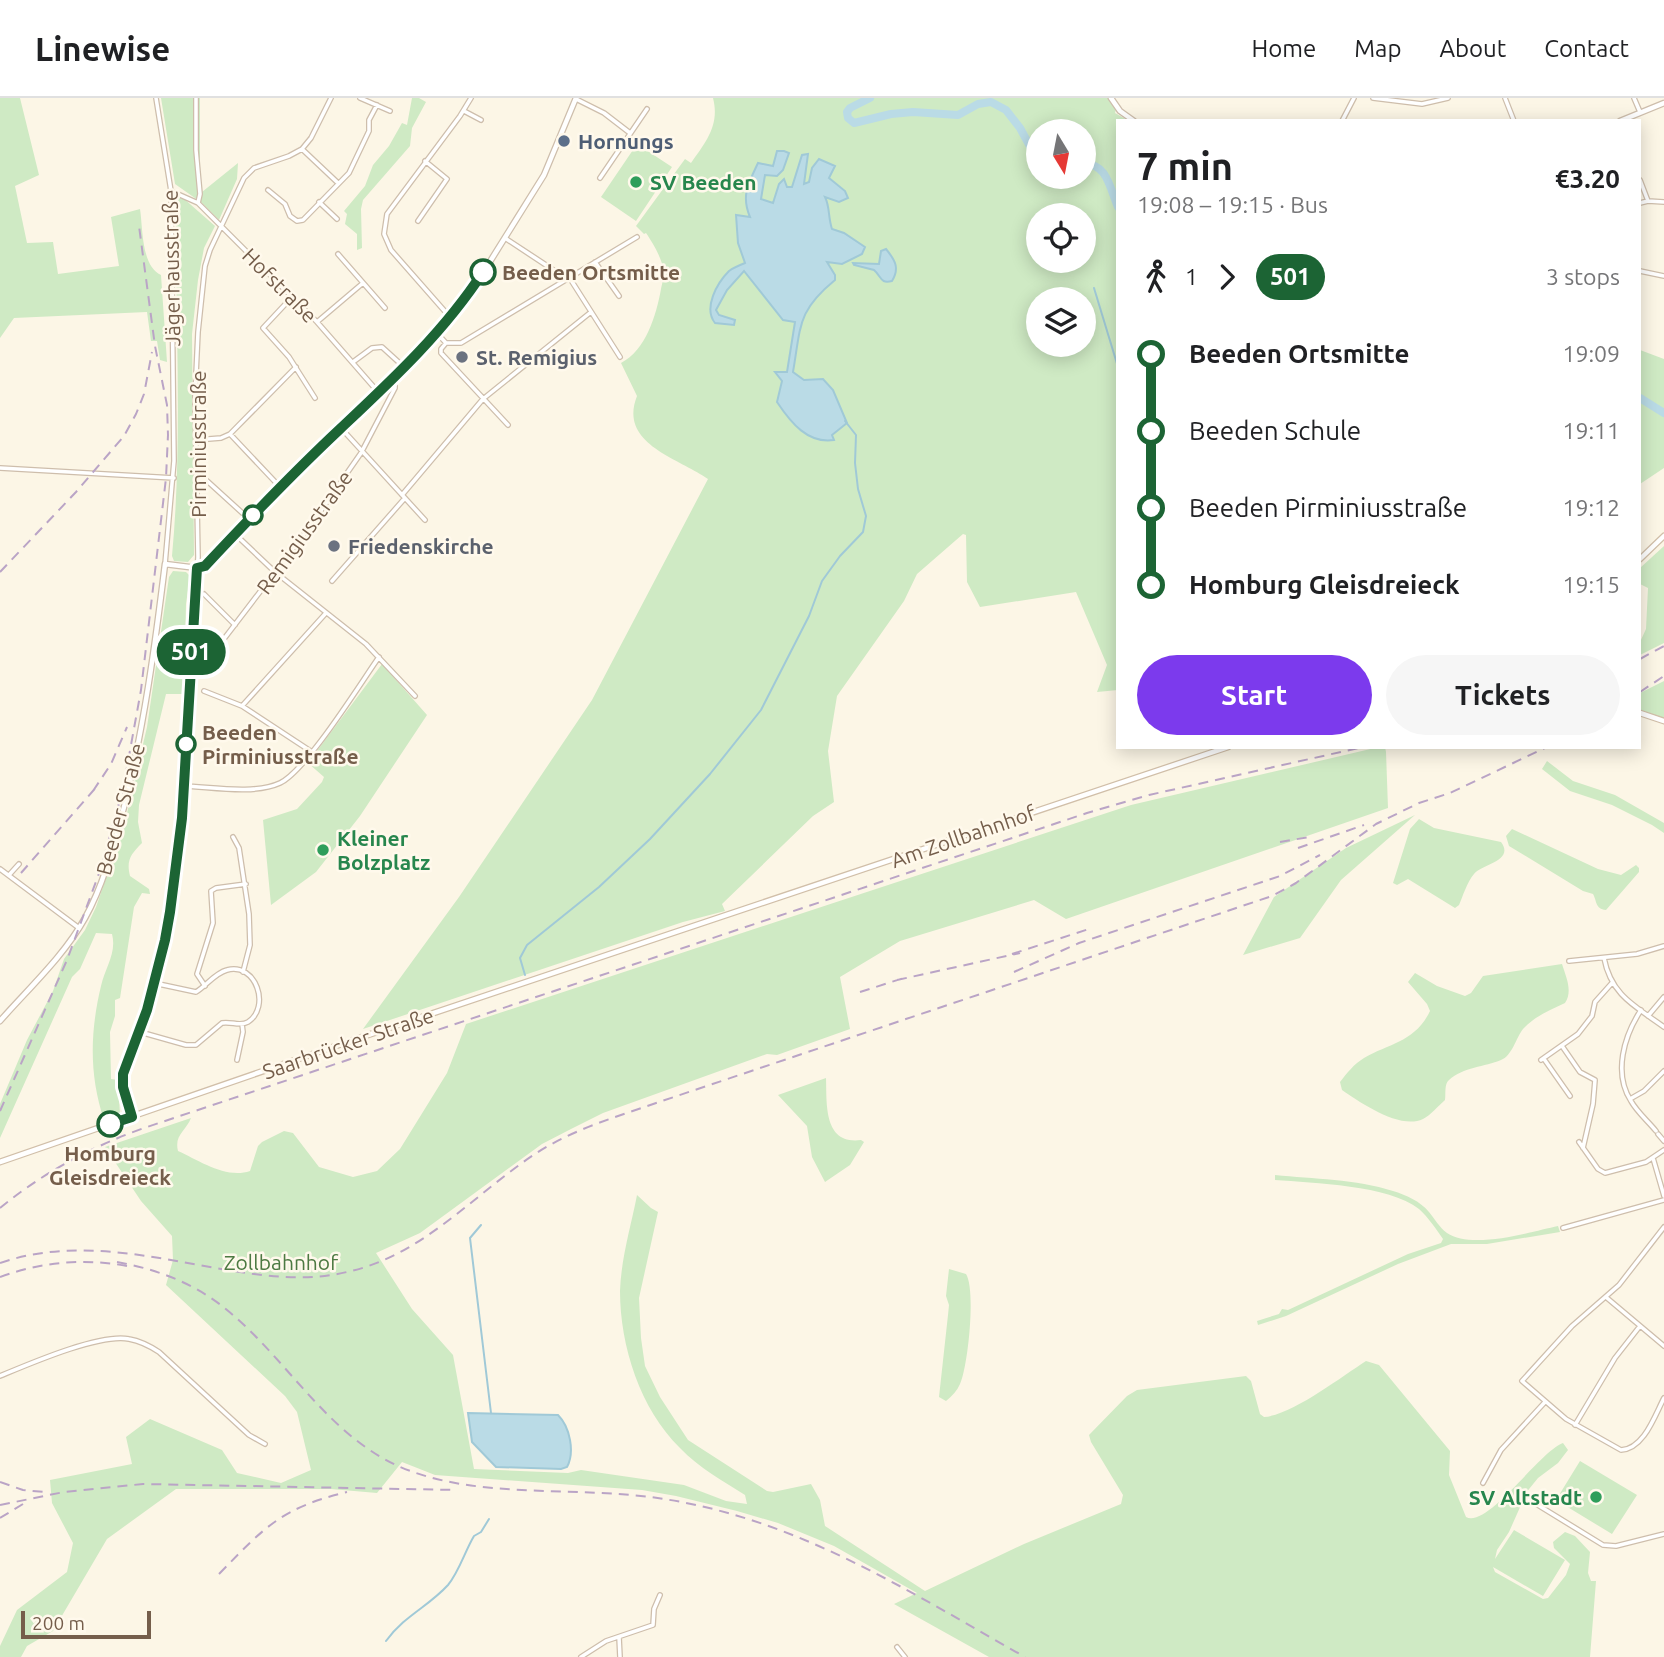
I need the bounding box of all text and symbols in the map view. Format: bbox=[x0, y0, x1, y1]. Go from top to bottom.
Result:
text: Linewise bbox=[35, 30, 170, 67]
text: Home bbox=[1251, 35, 1316, 62]
text: Map bbox=[1354, 35, 1401, 62]
text: About bbox=[1439, 35, 1506, 62]
text: Contact bbox=[1544, 35, 1629, 62]
north arrow bbox=[1026, 119, 1096, 189]
map controls bbox=[1026, 119, 1096, 357]
place label: Hornungs bbox=[578, 129, 674, 153]
marker: Hornungs bbox=[556, 133, 572, 149]
text: 7 min bbox=[1137, 145, 1233, 187]
text: €3.20 bbox=[1555, 164, 1620, 193]
place label: SV Beeden bbox=[650, 170, 757, 194]
marker: SV Beeden bbox=[628, 174, 644, 190]
street label: Jägerhausstraße bbox=[158, 189, 184, 347]
text: 19:08 – 19:15 · Bus bbox=[1137, 192, 1328, 217]
button: locate bbox=[1026, 203, 1096, 273]
street label: Hofstraße bbox=[238, 243, 322, 327]
icon: walk bbox=[1137, 258, 1175, 296]
icon: forward bbox=[1208, 258, 1246, 296]
marker: Beeden Ortsmitte bbox=[470, 259, 496, 285]
place label: Beeden Ortsmitte bbox=[502, 260, 680, 284]
text: 501 bbox=[1270, 263, 1311, 290]
text: 1 bbox=[1185, 264, 1198, 289]
text: 3 stops bbox=[1546, 264, 1620, 289]
button: layers bbox=[1026, 287, 1096, 357]
text: Beeden Ortsmitte bbox=[1189, 339, 1409, 368]
text: 19:09 bbox=[1562, 341, 1620, 366]
place label: St. Remigius bbox=[476, 345, 597, 369]
marker: St. Remigius bbox=[454, 349, 470, 365]
street label: Pirminiusstraße bbox=[186, 370, 210, 518]
text: Beeden Schule bbox=[1189, 416, 1361, 445]
text: 19:11 bbox=[1562, 418, 1620, 443]
street label: Remigiusstraße bbox=[251, 466, 357, 598]
text: Beeden Pirminiusstraße bbox=[1189, 493, 1467, 522]
text: 19:12 bbox=[1562, 495, 1620, 520]
unlabelled marker bbox=[243, 505, 263, 525]
place label: Friedenskirche bbox=[348, 534, 494, 558]
marker: Friedenskirche bbox=[326, 538, 342, 554]
text: Homburg Gleisdreieck bbox=[1189, 570, 1460, 599]
text: 19:15 bbox=[1562, 572, 1620, 597]
line badge: 501 bbox=[151, 629, 231, 675]
text: 501 bbox=[171, 638, 211, 665]
button: Start bbox=[1137, 655, 1372, 735]
button: Tickets bbox=[1386, 655, 1620, 735]
place label: Beeden Pirminiusstraße bbox=[202, 720, 359, 768]
marker: Beeden Pirminiusstraße bbox=[176, 734, 196, 754]
street label: Beeder Straße bbox=[91, 740, 149, 878]
street label: Am Zollbahnhof bbox=[888, 800, 1039, 872]
place label: Kleiner Bolzplatz bbox=[337, 826, 430, 874]
marker: Kleiner Bolzplatz bbox=[315, 842, 331, 858]
street label: Saarbrücker Straße bbox=[259, 1002, 437, 1084]
marker: Homburg Gleisdreieck bbox=[97, 1111, 123, 1137]
place label: Homburg Gleisdreieck bbox=[49, 1141, 171, 1189]
park label: Zollbahnhof bbox=[224, 1250, 339, 1274]
place label: SV Altstadt bbox=[1469, 1485, 1582, 1509]
marker: SV Altstadt bbox=[1588, 1489, 1604, 1505]
scale bar bbox=[21, 1608, 150, 1640]
text: 200 m bbox=[32, 1612, 85, 1634]

